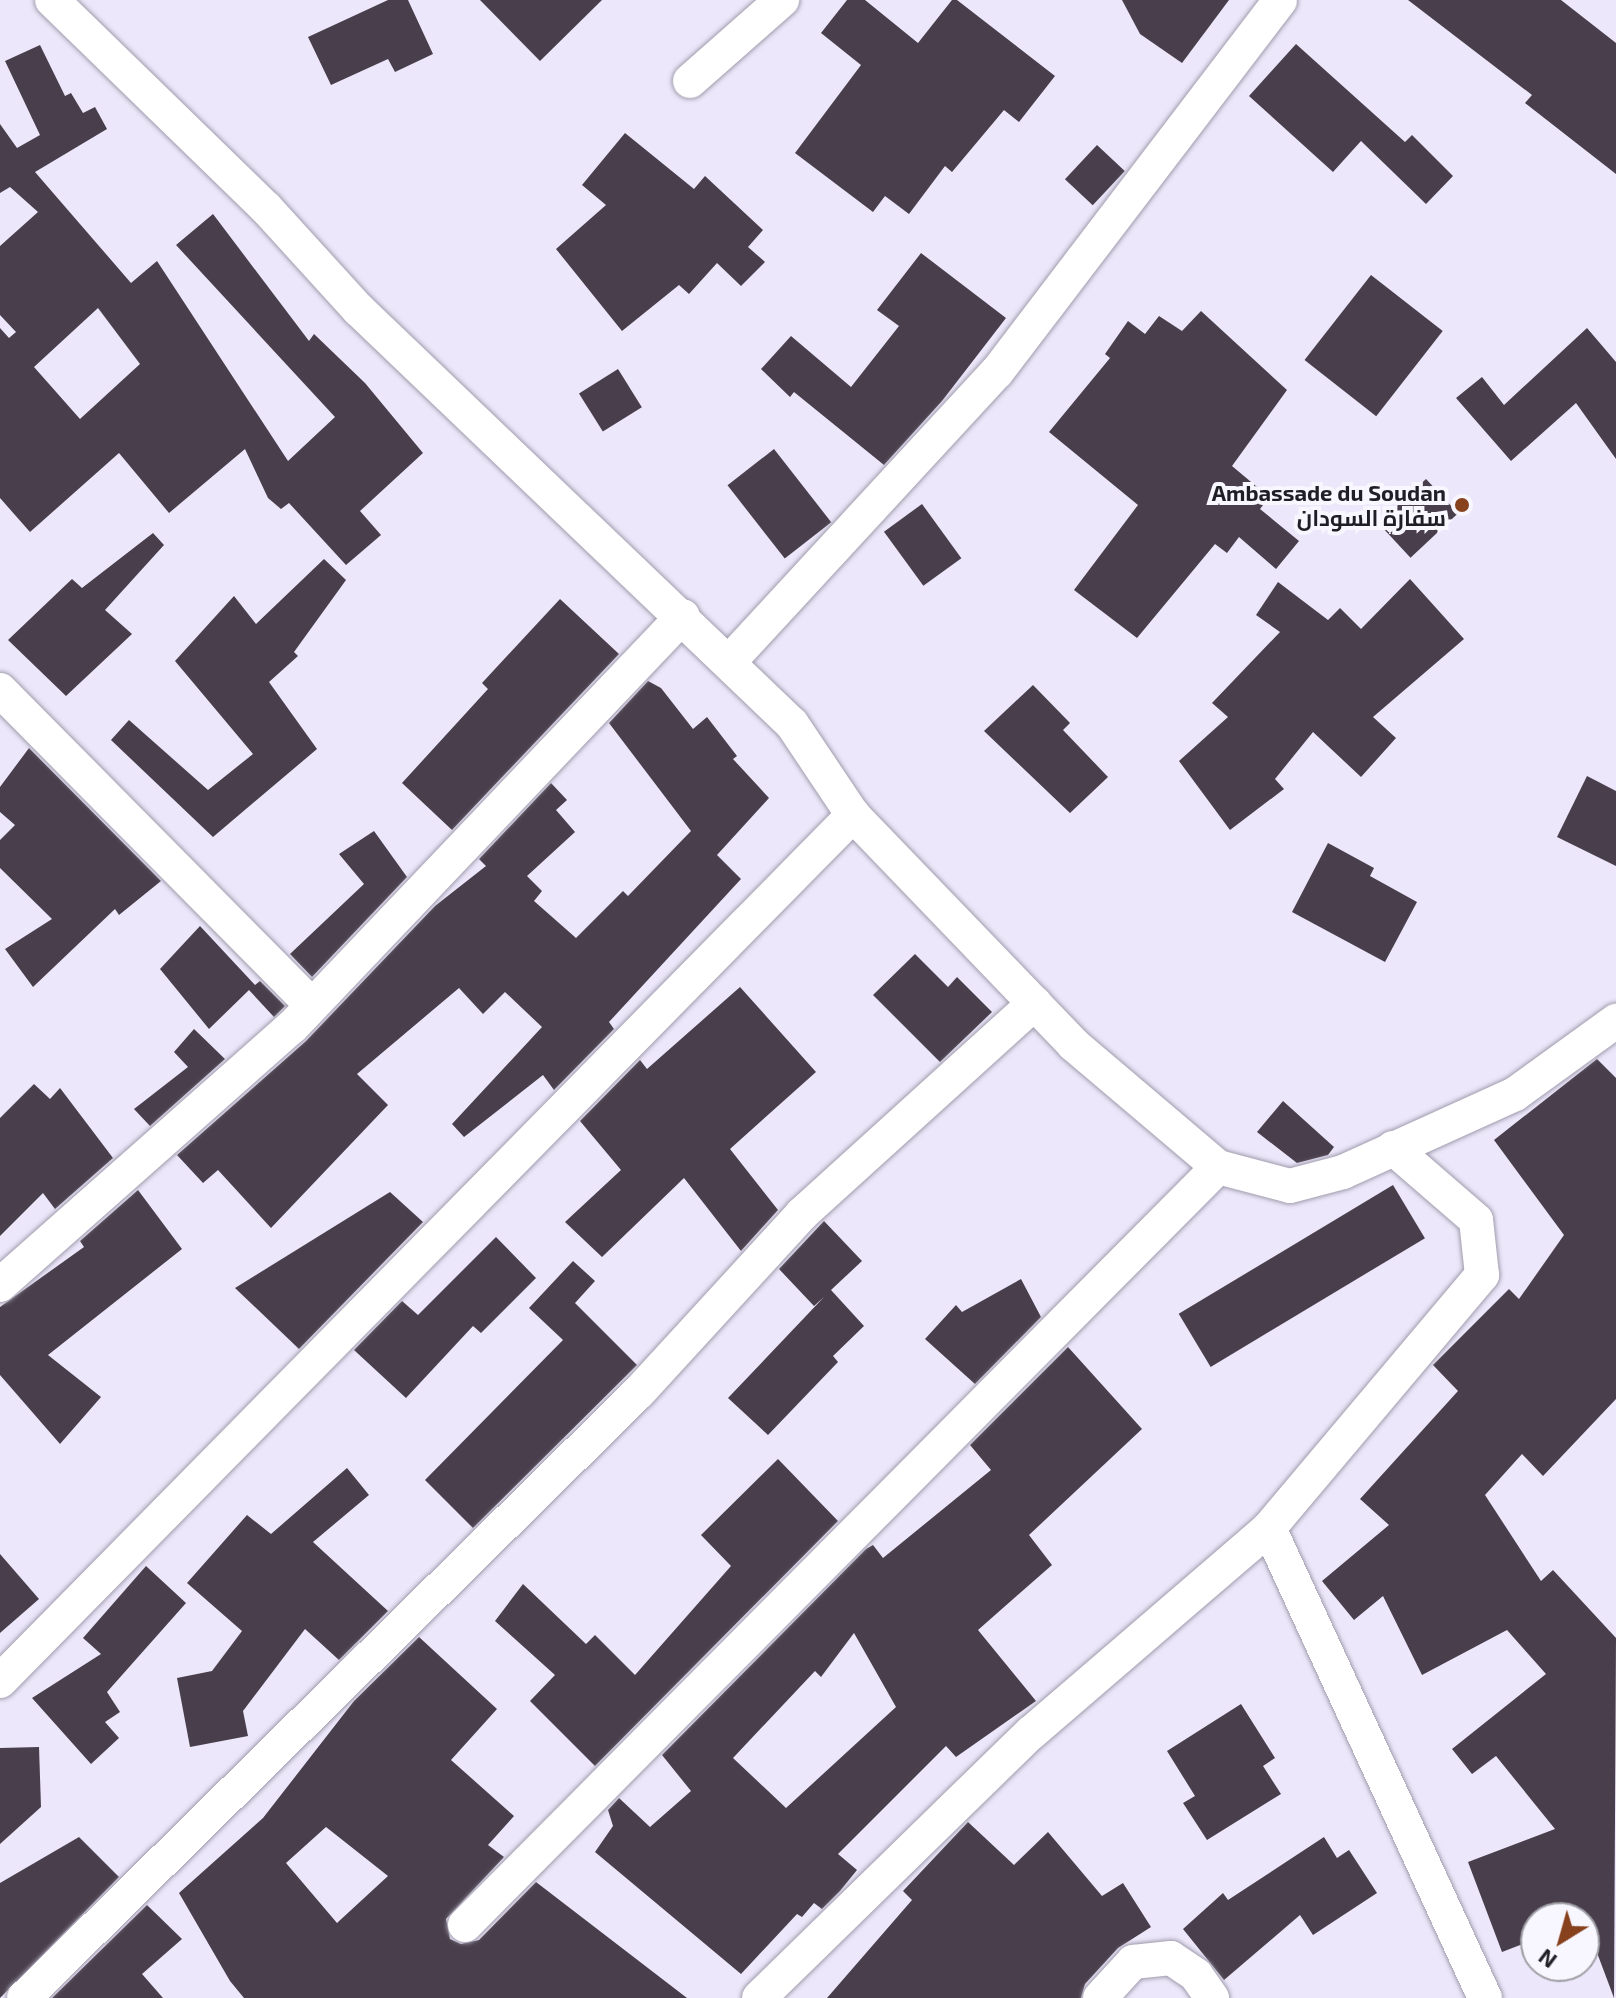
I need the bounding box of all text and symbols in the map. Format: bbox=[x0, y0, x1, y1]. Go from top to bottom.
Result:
place label: Ambassade du Soudan سفارة السودان bbox=[1212, 479, 1446, 530]
marker: Ambassade du Soudan سفارة السودان bbox=[1453, 496, 1471, 514]
north arrow bbox=[1520, 1902, 1600, 1982]
text: N bbox=[1533, 1944, 1561, 1975]

